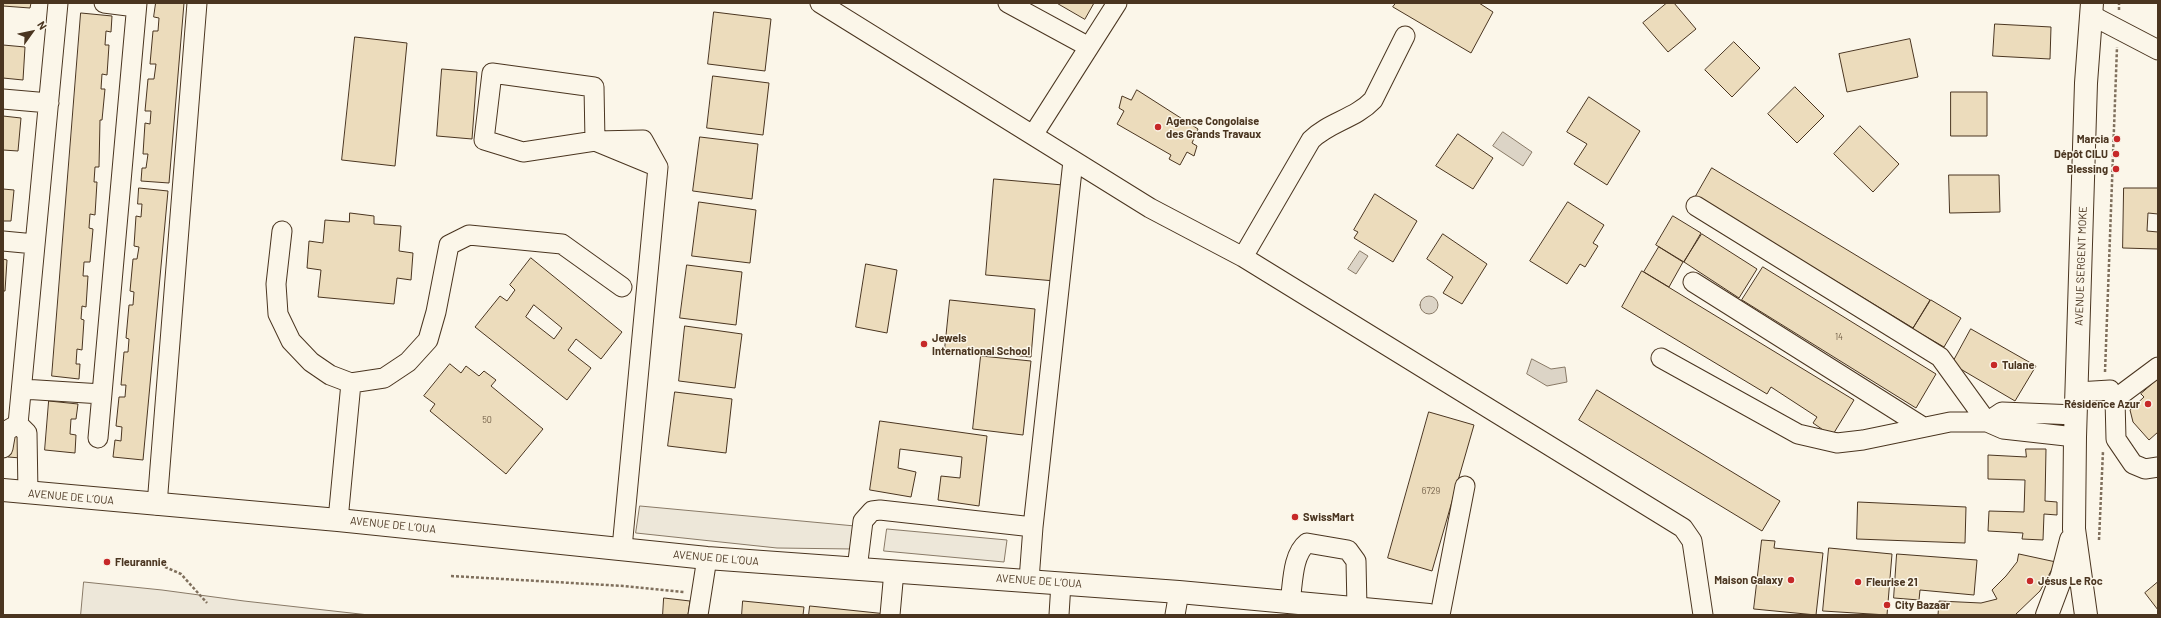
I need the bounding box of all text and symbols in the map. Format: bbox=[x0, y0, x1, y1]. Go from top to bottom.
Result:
north arrow bbox=[12, 12, 52, 52]
text: N bbox=[35, 19, 50, 32]
place label: Agence Congolaise des Grands Travaux bbox=[1166, 114, 1261, 140]
marker: Agence Congolaise des Grands Travaux bbox=[1153, 122, 1163, 132]
place label: Marcia bbox=[2077, 132, 2109, 146]
marker: Marcia bbox=[2112, 134, 2122, 144]
place label: Dépôt CILU bbox=[2054, 147, 2108, 161]
marker: Dépôt CILU bbox=[2111, 149, 2121, 159]
place label: Blessing bbox=[2067, 162, 2108, 176]
marker: Blessing bbox=[2111, 164, 2121, 174]
street label: AVENUE SERGENT MOKE bbox=[2072, 206, 2090, 326]
place label: Jewels International School bbox=[932, 331, 1030, 357]
house number: 14 bbox=[1835, 332, 1843, 342]
marker: Jewels International School bbox=[919, 339, 929, 349]
place label: Tulane bbox=[2002, 358, 2034, 372]
marker: Tulane bbox=[1989, 360, 1999, 370]
place label: Résidence Azur bbox=[2064, 397, 2140, 411]
marker: Résidence Azur bbox=[2143, 399, 2153, 409]
house number: 50 bbox=[482, 415, 492, 425]
house number: 6729 bbox=[1422, 486, 1440, 496]
street label: AVENUE DE L’OUA bbox=[27, 487, 115, 507]
place label: SwissMart bbox=[1303, 510, 1354, 524]
marker: SwissMart bbox=[1290, 512, 1300, 522]
street label: AVENUE DE L’OUA bbox=[349, 514, 437, 536]
street label: AVENUE DE L’OUA bbox=[672, 548, 760, 568]
place label: Fleurannie bbox=[115, 555, 167, 569]
marker: Fleurannie bbox=[102, 557, 112, 567]
street label: AVENUE DE L’OUA bbox=[996, 571, 1082, 591]
place label: Maison Galaxy bbox=[1714, 573, 1783, 587]
place label: Jésus Le Roc bbox=[2038, 574, 2103, 588]
marker: Maison Galaxy bbox=[1786, 575, 1796, 585]
place label: Fleurise 21 bbox=[1866, 575, 1918, 589]
marker: Jésus Le Roc bbox=[2025, 576, 2035, 586]
marker: Fleurise 21 bbox=[1853, 577, 1863, 587]
place label: City Bazaar bbox=[1895, 598, 1950, 612]
marker: City Bazaar bbox=[1882, 600, 1892, 610]

